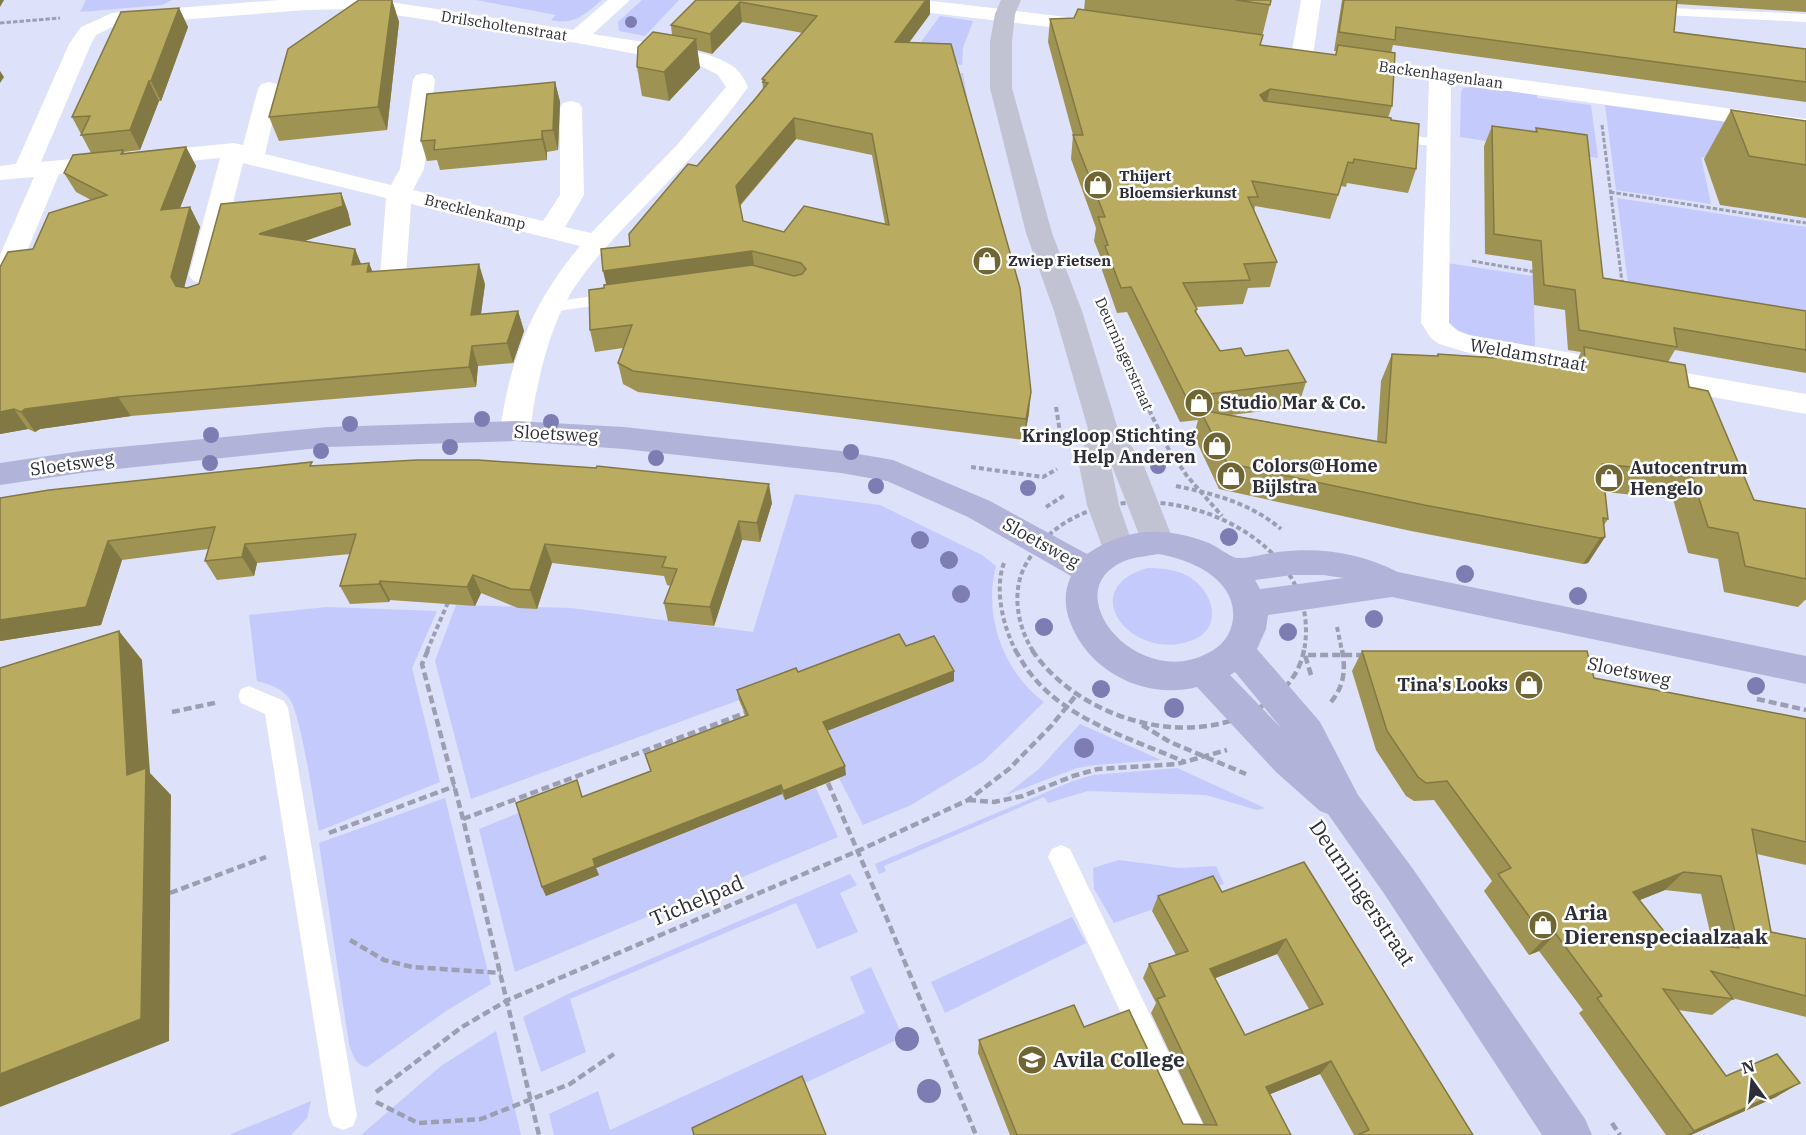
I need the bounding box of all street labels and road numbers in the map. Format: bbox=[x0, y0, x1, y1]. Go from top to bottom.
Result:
street label: Drilscholtenstraat bbox=[440, 6, 569, 45]
street label: Backenhagenlaan bbox=[1377, 56, 1505, 93]
street label: Brecklenkamp bbox=[422, 190, 528, 233]
street label: Deurningerstraat bbox=[1091, 294, 1158, 413]
street label: Weldamstraat bbox=[1468, 333, 1588, 376]
street label: Sloetsweg bbox=[513, 420, 599, 447]
street label: Sloetsweg bbox=[29, 446, 115, 481]
street label: Sloetsweg bbox=[999, 512, 1084, 573]
street label: Sloetsweg bbox=[1585, 651, 1673, 692]
street label: Deurningerstraat bbox=[1304, 814, 1422, 971]
street label: Tichelpad bbox=[646, 868, 748, 932]

